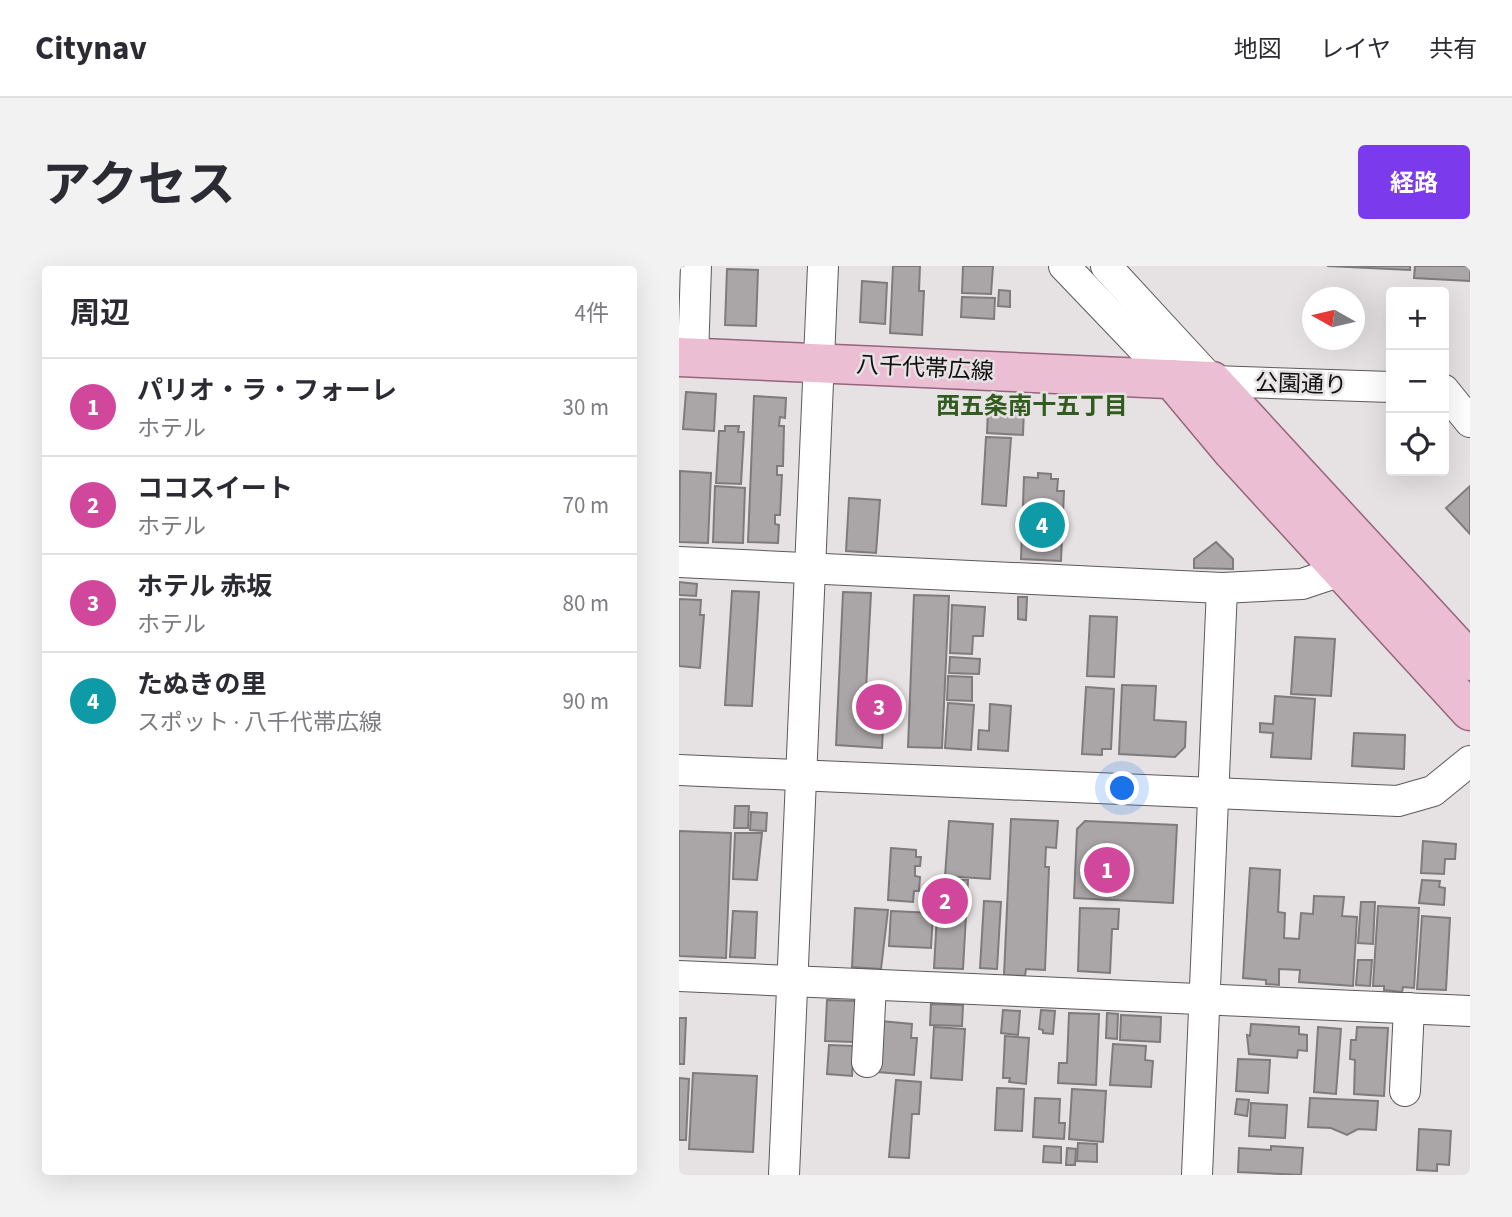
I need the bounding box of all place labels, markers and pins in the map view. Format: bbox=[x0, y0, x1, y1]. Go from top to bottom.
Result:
pin: 4 bbox=[1019, 499, 1065, 551]
pin: 3 bbox=[856, 681, 902, 733]
pin: 1 bbox=[1084, 844, 1130, 896]
pin: 2 bbox=[922, 875, 968, 927]

